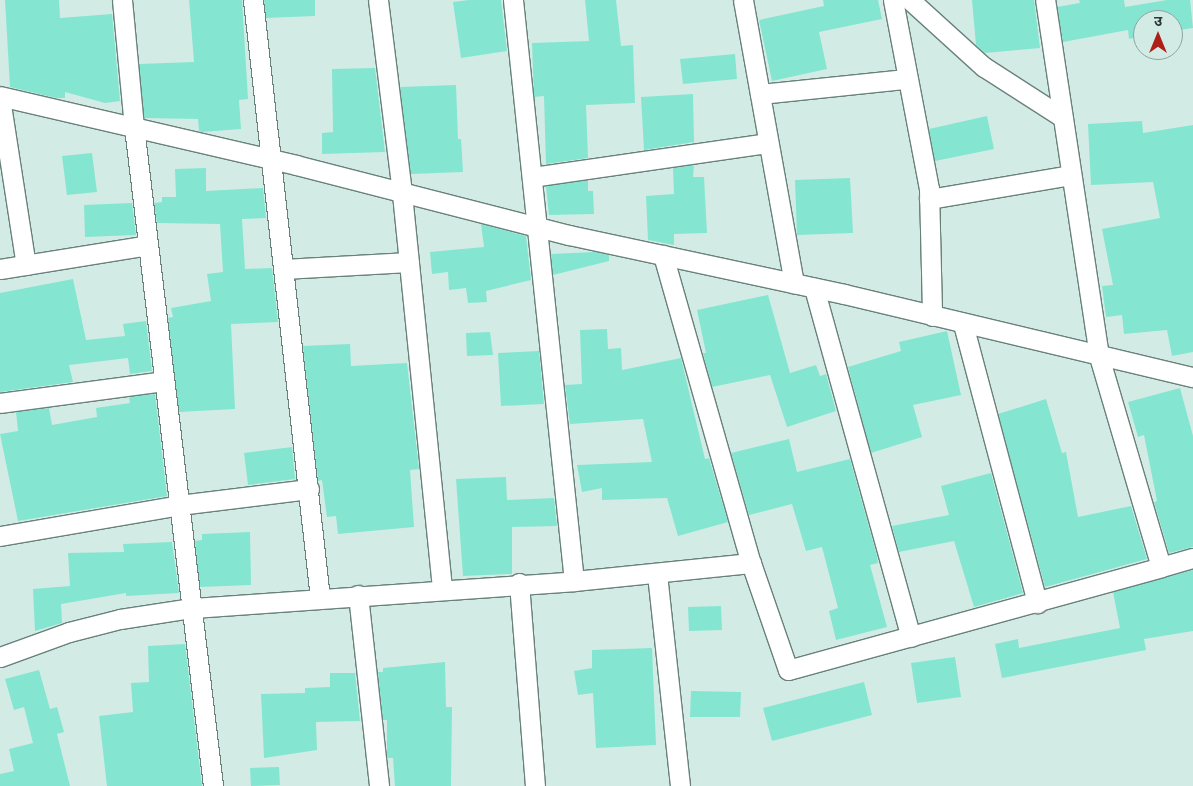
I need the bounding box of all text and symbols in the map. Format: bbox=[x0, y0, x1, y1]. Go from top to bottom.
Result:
north arrow bbox=[1133, 10, 1183, 60]
text: उ bbox=[1154, 13, 1162, 29]

